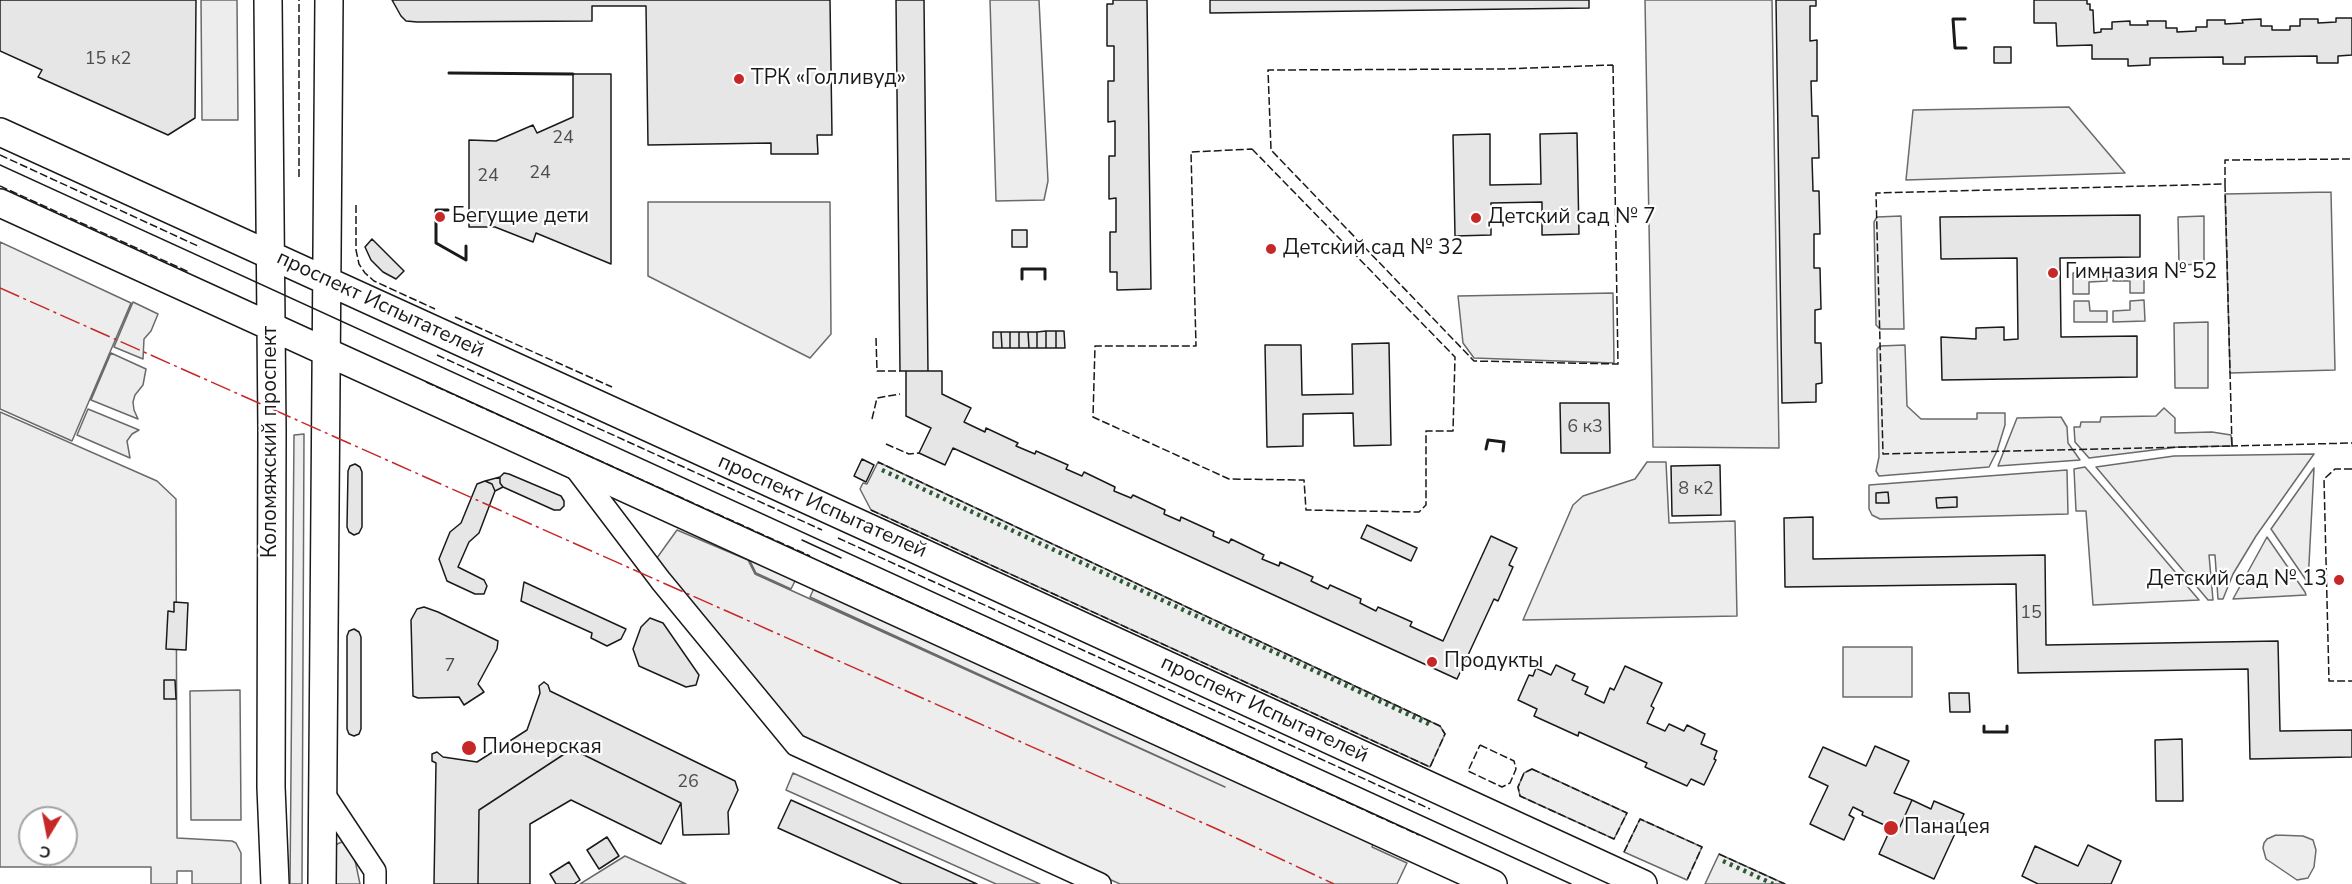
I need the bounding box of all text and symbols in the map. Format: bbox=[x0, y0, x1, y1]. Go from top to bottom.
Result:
house number: 15 к2 bbox=[85, 49, 131, 71]
place label: ТРК «Голливуд» bbox=[751, 66, 906, 92]
marker: ТРК «Голливуд» bbox=[732, 72, 746, 86]
house number: 24 bbox=[552, 128, 574, 150]
house number: 24 bbox=[529, 163, 551, 185]
house number: 24 bbox=[477, 166, 499, 188]
place label: Бегущие дети bbox=[452, 204, 589, 230]
place label: Детский сад № 7 bbox=[1488, 205, 1656, 231]
marker: Бегущие дети bbox=[433, 210, 447, 224]
marker: Детский сад № 7 bbox=[1469, 211, 1483, 225]
place label: Детский сад № 32 bbox=[1283, 236, 1463, 262]
marker: Детский сад № 32 bbox=[1264, 242, 1278, 256]
street label: проспект Испытателей bbox=[272, 246, 488, 364]
place label: Гимназия № 52 bbox=[2065, 260, 2217, 286]
marker: Гимназия № 52 bbox=[2046, 266, 2060, 280]
street label: Коломяжский проспект bbox=[258, 326, 284, 558]
house number: 6 к3 bbox=[1567, 417, 1603, 439]
street label: проспект Испытателей bbox=[714, 450, 930, 564]
house number: 8 к2 bbox=[1678, 479, 1714, 501]
place label: Детский сад № 13 bbox=[2147, 567, 2327, 593]
marker: Детский сад № 13 bbox=[2332, 573, 2346, 587]
house number: 15 bbox=[2020, 603, 2042, 625]
place label: Продукты bbox=[1444, 649, 1543, 675]
street label: проспект Испытателей bbox=[1156, 651, 1372, 769]
marker: Продукты bbox=[1425, 655, 1439, 669]
house number: 7 bbox=[445, 656, 455, 678]
place label: Пионерская bbox=[482, 735, 602, 761]
marker: Пионерская bbox=[460, 739, 478, 757]
house number: 26 bbox=[677, 772, 699, 794]
north arrow bbox=[18, 806, 78, 866]
place label: Панацея bbox=[1904, 815, 1990, 841]
marker: Панацея bbox=[1882, 819, 1900, 837]
text: С bbox=[38, 840, 52, 864]

